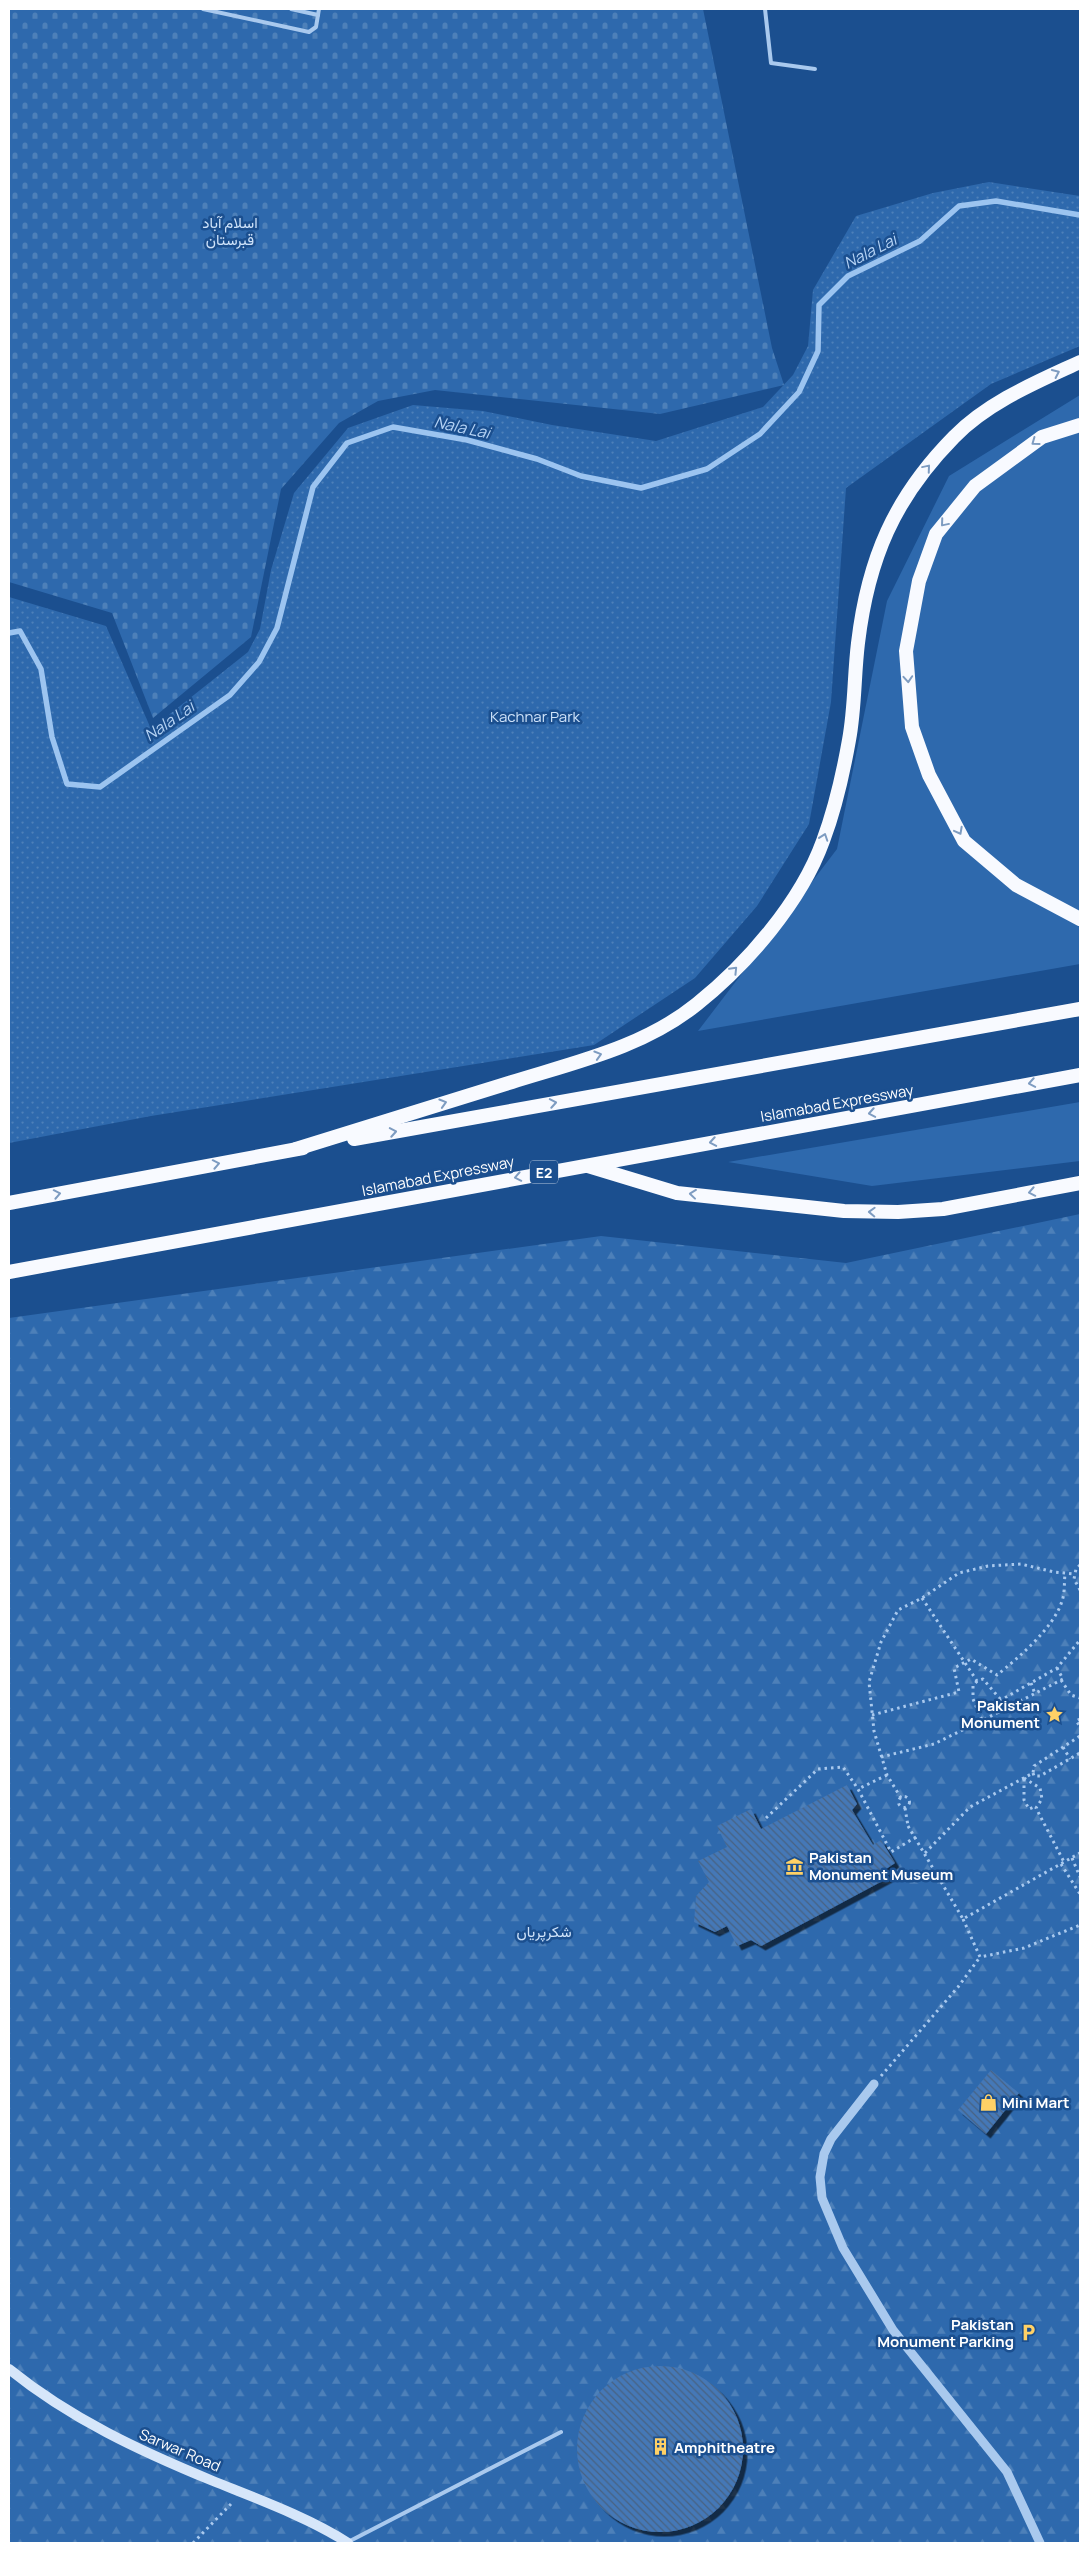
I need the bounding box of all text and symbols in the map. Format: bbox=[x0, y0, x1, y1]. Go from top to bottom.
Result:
park label: اسلام آباد قبرستان bbox=[202, 212, 258, 250]
water label: Nala Lai bbox=[840, 227, 902, 274]
one-way arrow bbox=[1051, 369, 1060, 380]
water label: Nala Lai bbox=[432, 410, 494, 444]
one-way arrow bbox=[1031, 436, 1041, 445]
one-way arrow bbox=[921, 465, 930, 474]
one-way arrow bbox=[941, 518, 950, 527]
one-way arrow bbox=[903, 675, 914, 683]
water label: Nala Lai bbox=[140, 695, 200, 746]
park label: Kachnar Park bbox=[490, 706, 581, 727]
one-way arrow bbox=[953, 825, 963, 834]
one-way arrow bbox=[819, 833, 829, 841]
one-way arrow bbox=[728, 967, 737, 976]
one-way arrow bbox=[593, 1051, 602, 1061]
one-way arrow bbox=[1028, 1078, 1037, 1088]
street label: Islamabad Expressway bbox=[759, 1079, 915, 1127]
one-way arrow bbox=[438, 1099, 446, 1109]
one-way arrow bbox=[549, 1099, 558, 1109]
one-way arrow bbox=[868, 1107, 877, 1117]
one-way arrow bbox=[389, 1127, 398, 1137]
one-way arrow bbox=[708, 1137, 717, 1147]
street label: Islamabad Expressway bbox=[360, 1151, 516, 1201]
one-way arrow bbox=[212, 1159, 221, 1169]
road number: E2 bbox=[530, 1160, 558, 1184]
one-way arrow bbox=[514, 1172, 523, 1182]
one-way arrow bbox=[1028, 1186, 1037, 1196]
one-way arrow bbox=[52, 1189, 61, 1199]
one-way arrow bbox=[688, 1189, 696, 1200]
one-way arrow bbox=[867, 1206, 875, 1217]
place label: Pakistan Monument bbox=[961, 1695, 1040, 1733]
place icon: Pakistan Monument bbox=[1044, 1704, 1064, 1724]
place label: Pakistan Monument Museum bbox=[809, 1847, 953, 1885]
museum icon: Pakistan Monument Museum bbox=[785, 1856, 805, 1876]
park label: شکرپریاں bbox=[516, 1921, 572, 1942]
shop icon: Mini Mart bbox=[978, 2092, 998, 2112]
place label: Mini Mart bbox=[1002, 2092, 1070, 2113]
place label: Pakistan Monument Parking bbox=[877, 2314, 1014, 2352]
parking icon: Pakistan Monument Parking bbox=[1018, 2323, 1038, 2343]
street label: Sarwar Road bbox=[136, 2423, 224, 2477]
building icon: Amphitheatre bbox=[650, 2437, 670, 2457]
place label: Amphitheatre bbox=[674, 2437, 775, 2458]

